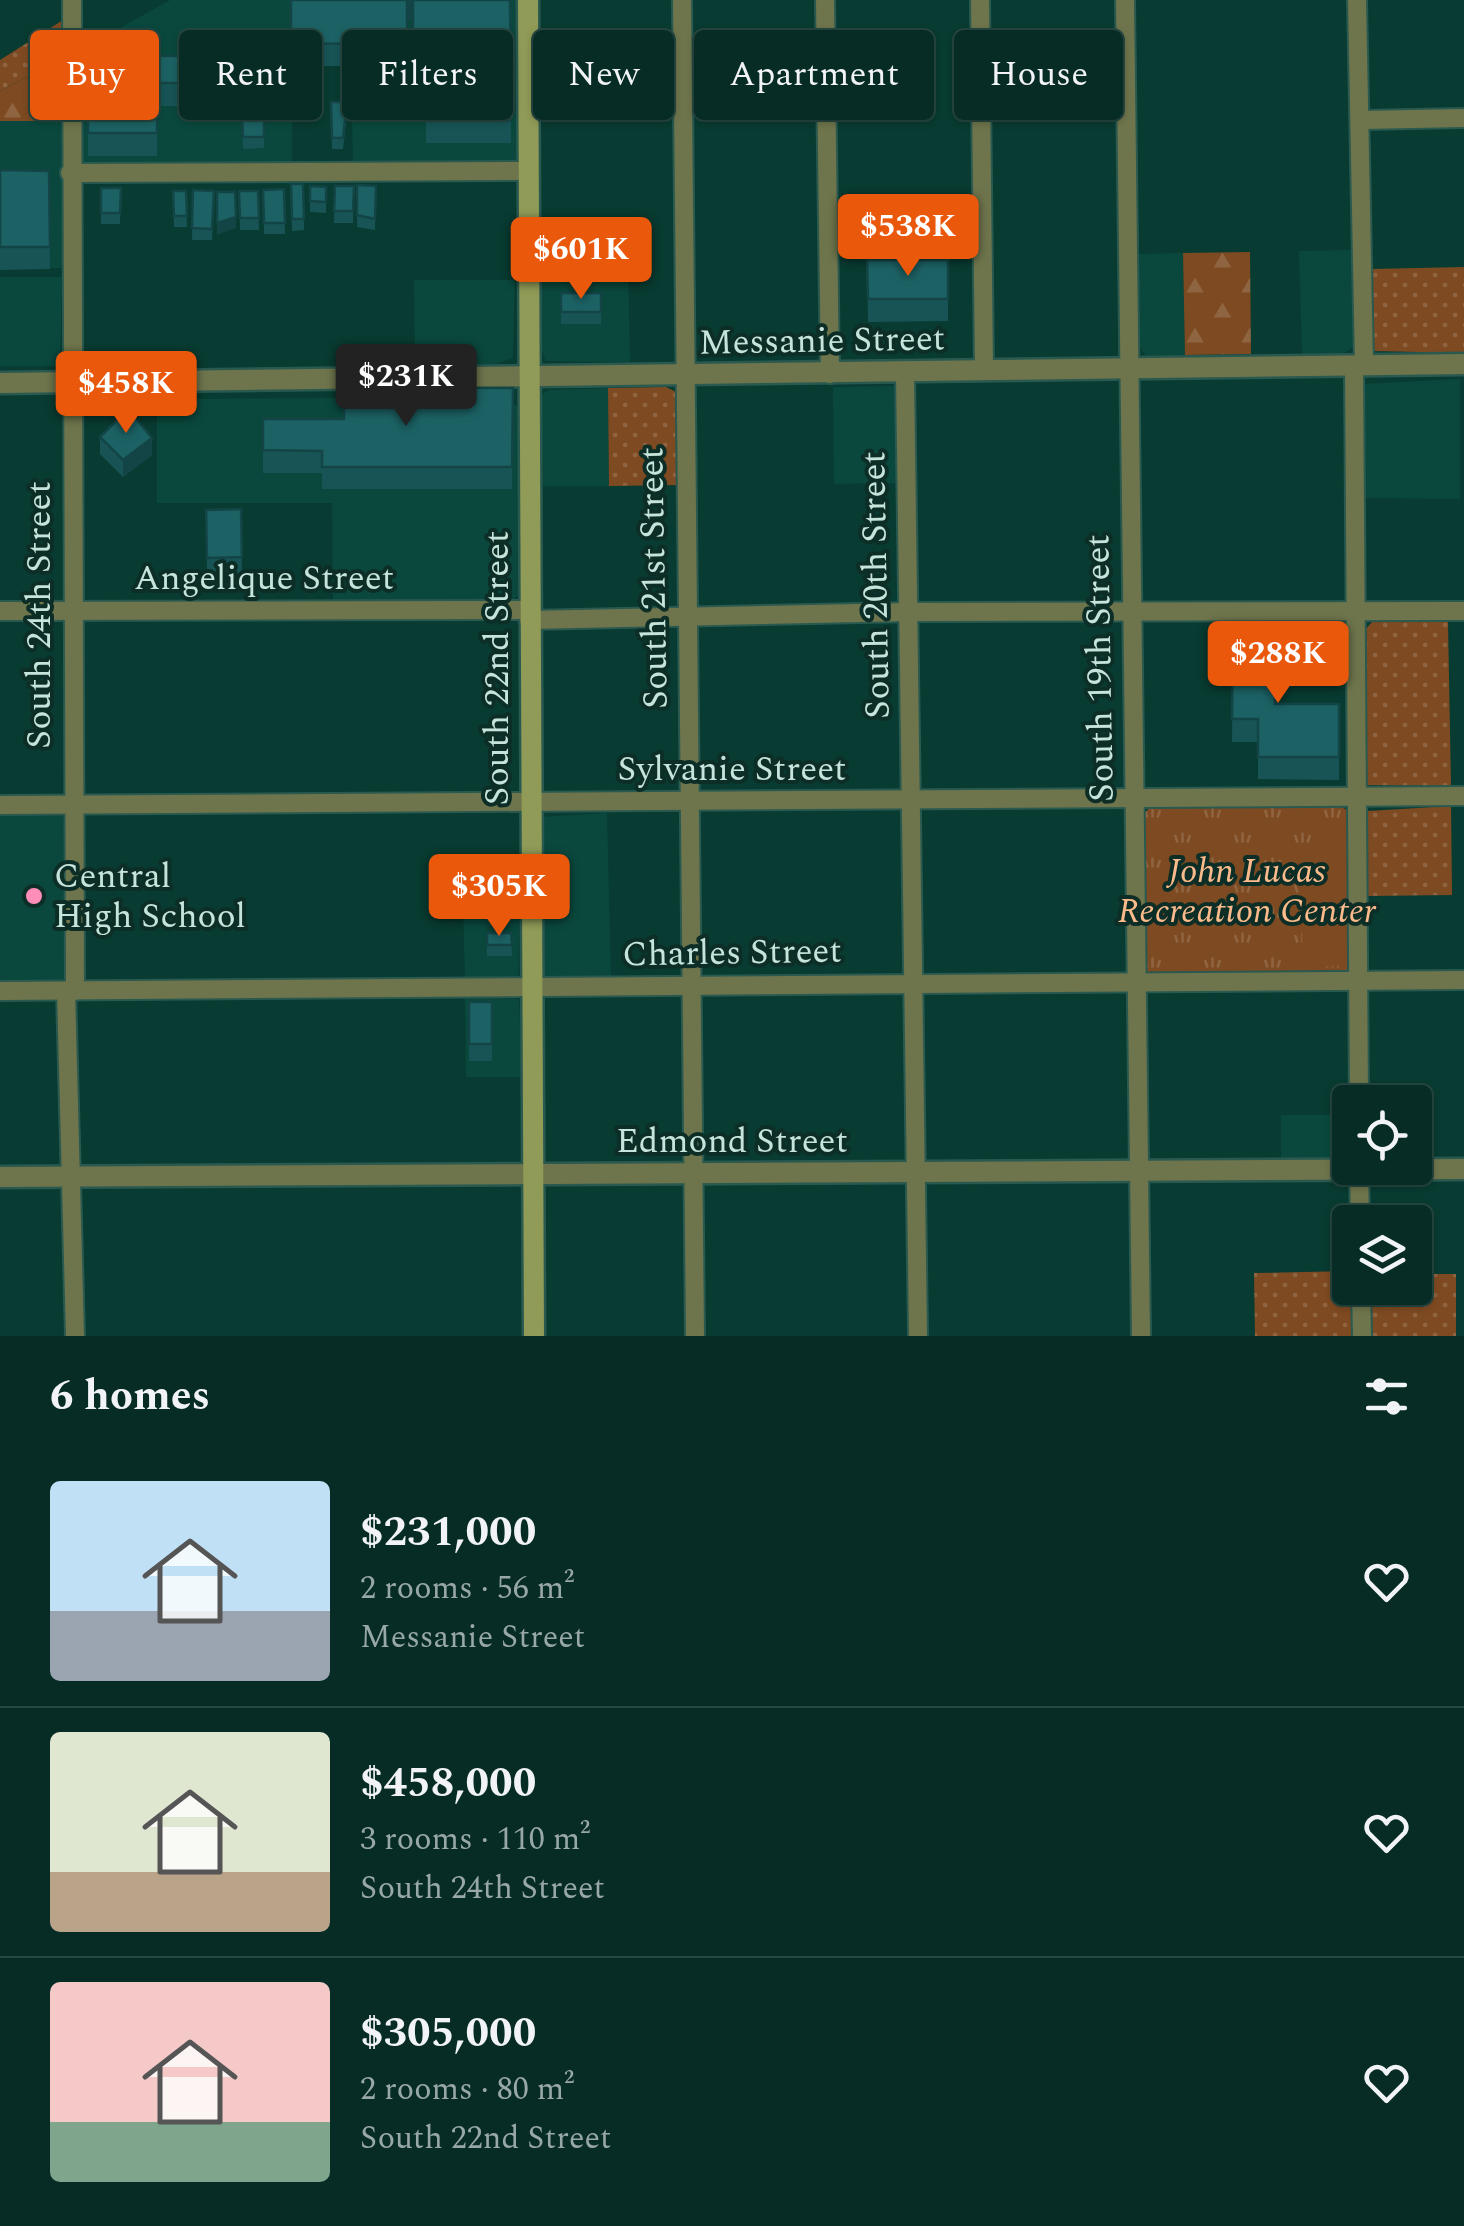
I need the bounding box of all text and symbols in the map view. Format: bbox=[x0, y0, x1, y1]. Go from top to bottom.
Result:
chip: Buy bbox=[30, 30, 159, 120]
chip: Rent bbox=[179, 30, 322, 120]
chip: Filters bbox=[342, 30, 513, 120]
chip: New bbox=[533, 30, 674, 120]
chip: Apartment bbox=[694, 30, 934, 120]
chip: House bbox=[954, 30, 1123, 120]
pin: $538K bbox=[838, 194, 978, 279]
text: $538K bbox=[860, 202, 956, 251]
pin: $601K bbox=[511, 217, 651, 302]
text: $601K bbox=[533, 225, 629, 274]
street label: Messanie Street bbox=[698, 312, 946, 370]
pin: $231K bbox=[336, 344, 476, 429]
pin: $458K bbox=[56, 351, 196, 436]
text: $231K bbox=[358, 352, 454, 401]
text: $458K bbox=[78, 359, 174, 408]
street label: South 21st Street bbox=[625, 447, 683, 709]
street label: South 20th Street bbox=[847, 451, 905, 719]
street label: South 24th Street bbox=[13, 481, 66, 749]
street label: South 22nd Street bbox=[471, 531, 524, 805]
street label: South 19th Street bbox=[1071, 534, 1129, 802]
street label: Angelique Street bbox=[134, 552, 394, 605]
pin: $288K bbox=[1208, 621, 1348, 706]
text: $288K bbox=[1230, 629, 1326, 678]
street label: Sylvanie Street bbox=[618, 743, 846, 796]
park label: John Lucas Recreation Center bbox=[1118, 845, 1377, 938]
place label: Central High School bbox=[54, 850, 246, 943]
pin: $305K bbox=[429, 854, 569, 939]
text: $305K bbox=[451, 862, 547, 911]
marker: Central High School bbox=[23, 885, 45, 907]
street label: Charles Street bbox=[622, 925, 842, 981]
map controls bbox=[1332, 1085, 1432, 1305]
button: locate bbox=[1332, 1085, 1432, 1185]
street label: Edmond Street bbox=[616, 1115, 848, 1168]
button: layers bbox=[1332, 1205, 1432, 1305]
text: 6 homes bbox=[50, 1365, 210, 1428]
icon: filters bbox=[1359, 1369, 1414, 1424]
text: $231,000 bbox=[360, 1501, 536, 1564]
icon: home bbox=[130, 1521, 250, 1641]
icon: heart bbox=[1359, 1554, 1414, 1609]
text: 2 rooms · 56 m² bbox=[360, 1564, 574, 1613]
text: Messanie Street bbox=[360, 1613, 585, 1662]
text: $458,000 bbox=[360, 1752, 536, 1815]
icon: home bbox=[130, 1772, 250, 1892]
icon: heart bbox=[1359, 1805, 1414, 1860]
text: 3 rooms · 110 m² bbox=[360, 1815, 590, 1864]
text: South 24th Street bbox=[360, 1864, 605, 1913]
text: $305,000 bbox=[360, 2002, 536, 2065]
icon: home bbox=[130, 2022, 250, 2142]
icon: heart bbox=[1359, 2055, 1414, 2110]
text: 2 rooms · 80 m² bbox=[360, 2065, 574, 2114]
text: South 22nd Street bbox=[360, 2114, 611, 2163]

